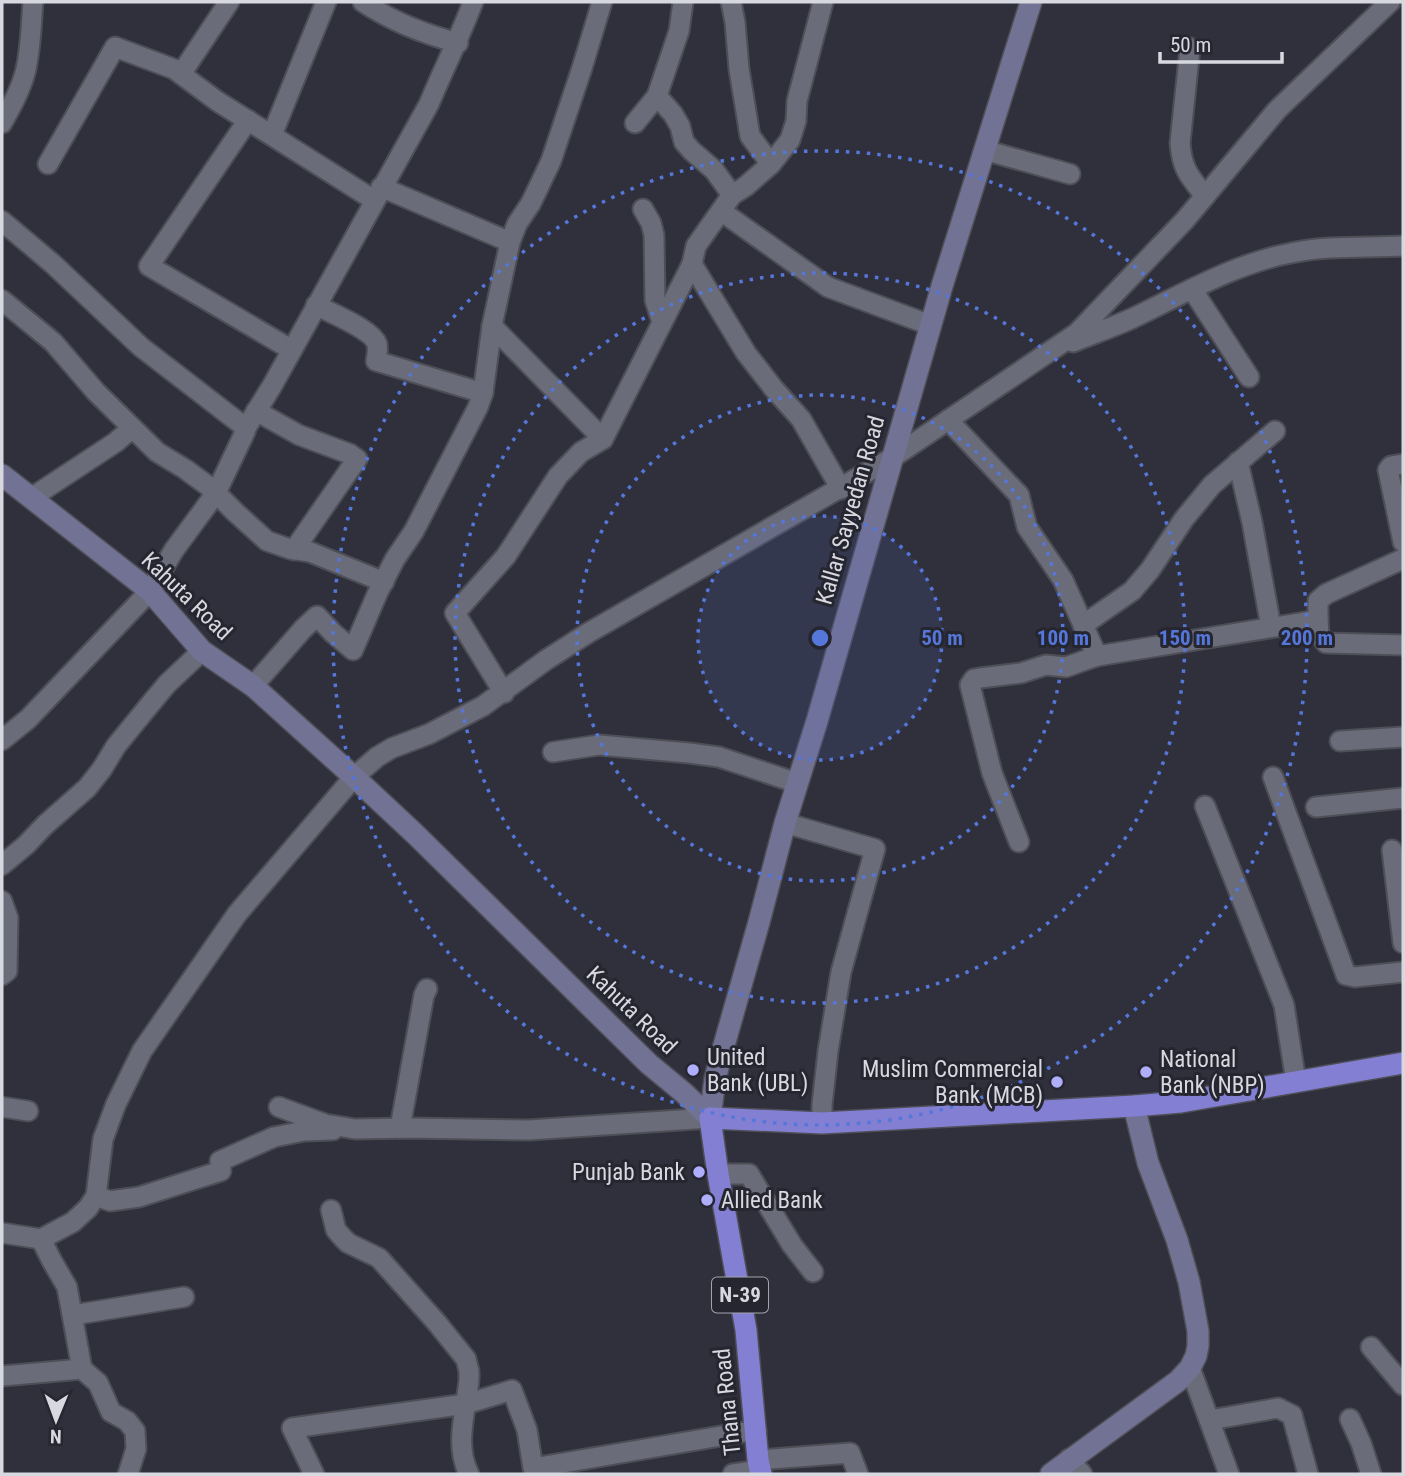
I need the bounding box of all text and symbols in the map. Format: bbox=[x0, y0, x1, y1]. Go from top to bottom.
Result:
scale bar bbox=[1160, 21, 1282, 65]
text: 50 m bbox=[1170, 33, 1211, 57]
street label: Kallar Sayyedan Road bbox=[811, 413, 890, 608]
street label: Kahuta Road bbox=[136, 547, 237, 646]
centre of rings bbox=[808, 626, 832, 650]
text: 50 m bbox=[921, 626, 963, 650]
text: 100 m bbox=[1037, 626, 1089, 650]
text: 150 m bbox=[1159, 626, 1211, 650]
text: 200 m bbox=[1281, 626, 1333, 650]
street label: Kahuta Road bbox=[581, 961, 682, 1060]
place label: United Bank (UBL) bbox=[707, 1044, 808, 1097]
place label: National Bank (NBP) bbox=[1160, 1046, 1264, 1099]
place label: Muslim Commercial Bank (MCB) bbox=[862, 1056, 1043, 1109]
marker: United Bank (UBL) bbox=[685, 1062, 701, 1078]
marker: National Bank (NBP) bbox=[1138, 1064, 1154, 1080]
marker: Muslim Commercial Bank (MCB) bbox=[1049, 1074, 1065, 1090]
place label: Punjab Bank bbox=[572, 1159, 686, 1186]
marker: Punjab Bank bbox=[691, 1164, 707, 1180]
place label: Allied Bank bbox=[721, 1187, 823, 1214]
marker: Allied Bank bbox=[699, 1192, 715, 1208]
road number: N-39 bbox=[712, 1278, 768, 1312]
street label: Thana Road bbox=[708, 1347, 747, 1457]
north arrow bbox=[21, 1385, 91, 1455]
text: N bbox=[50, 1425, 62, 1448]

